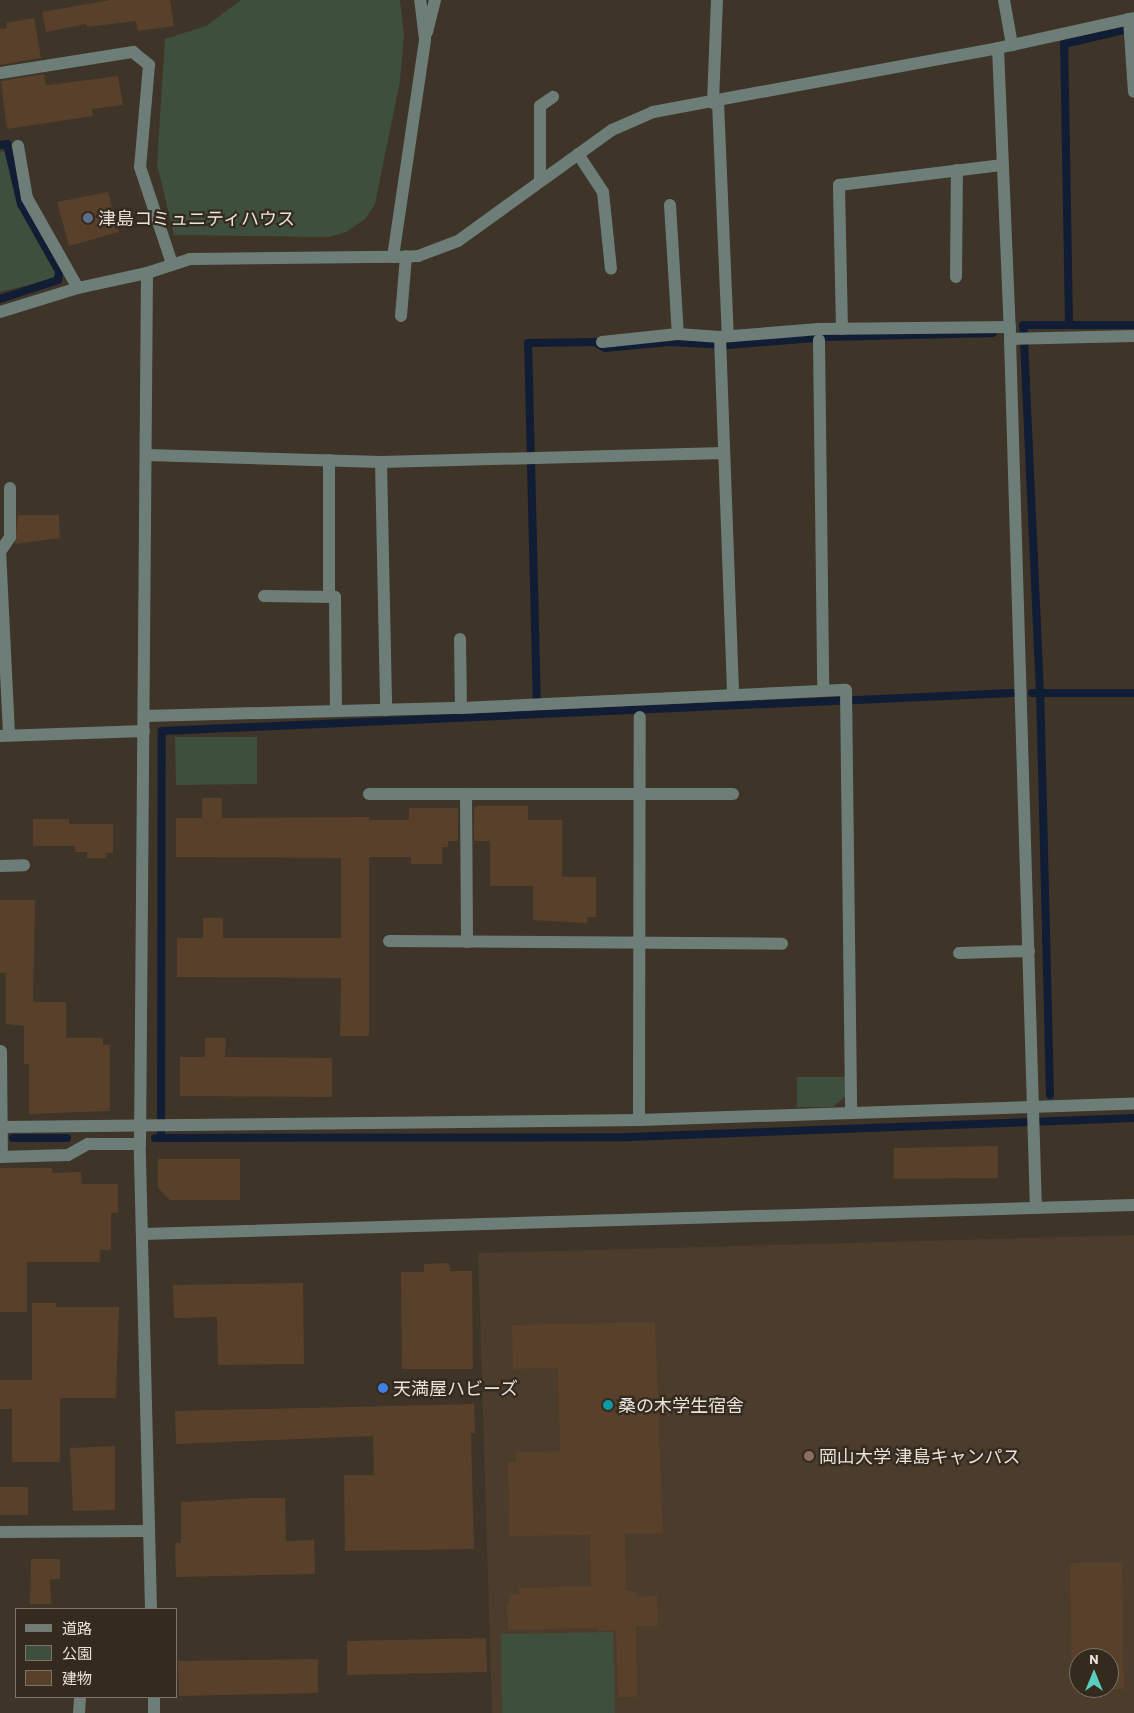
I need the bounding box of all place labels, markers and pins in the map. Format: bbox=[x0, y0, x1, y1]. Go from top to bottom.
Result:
place label: 津島コミュニティハウス bbox=[98, 207, 296, 229]
marker: 津島コミュニティハウス bbox=[82, 212, 94, 224]
place label: 天満屋ハビーズ bbox=[393, 1377, 519, 1399]
marker: 天満屋ハビーズ bbox=[377, 1382, 389, 1394]
place label: 桑の木学生宿舎 bbox=[618, 1394, 744, 1416]
marker: 桑の木学生宿舎 bbox=[602, 1399, 614, 1411]
place label: 岡山大学 津島キャンパス bbox=[819, 1445, 1021, 1467]
marker: 岡山大学 津島キャンパス bbox=[803, 1450, 815, 1462]

